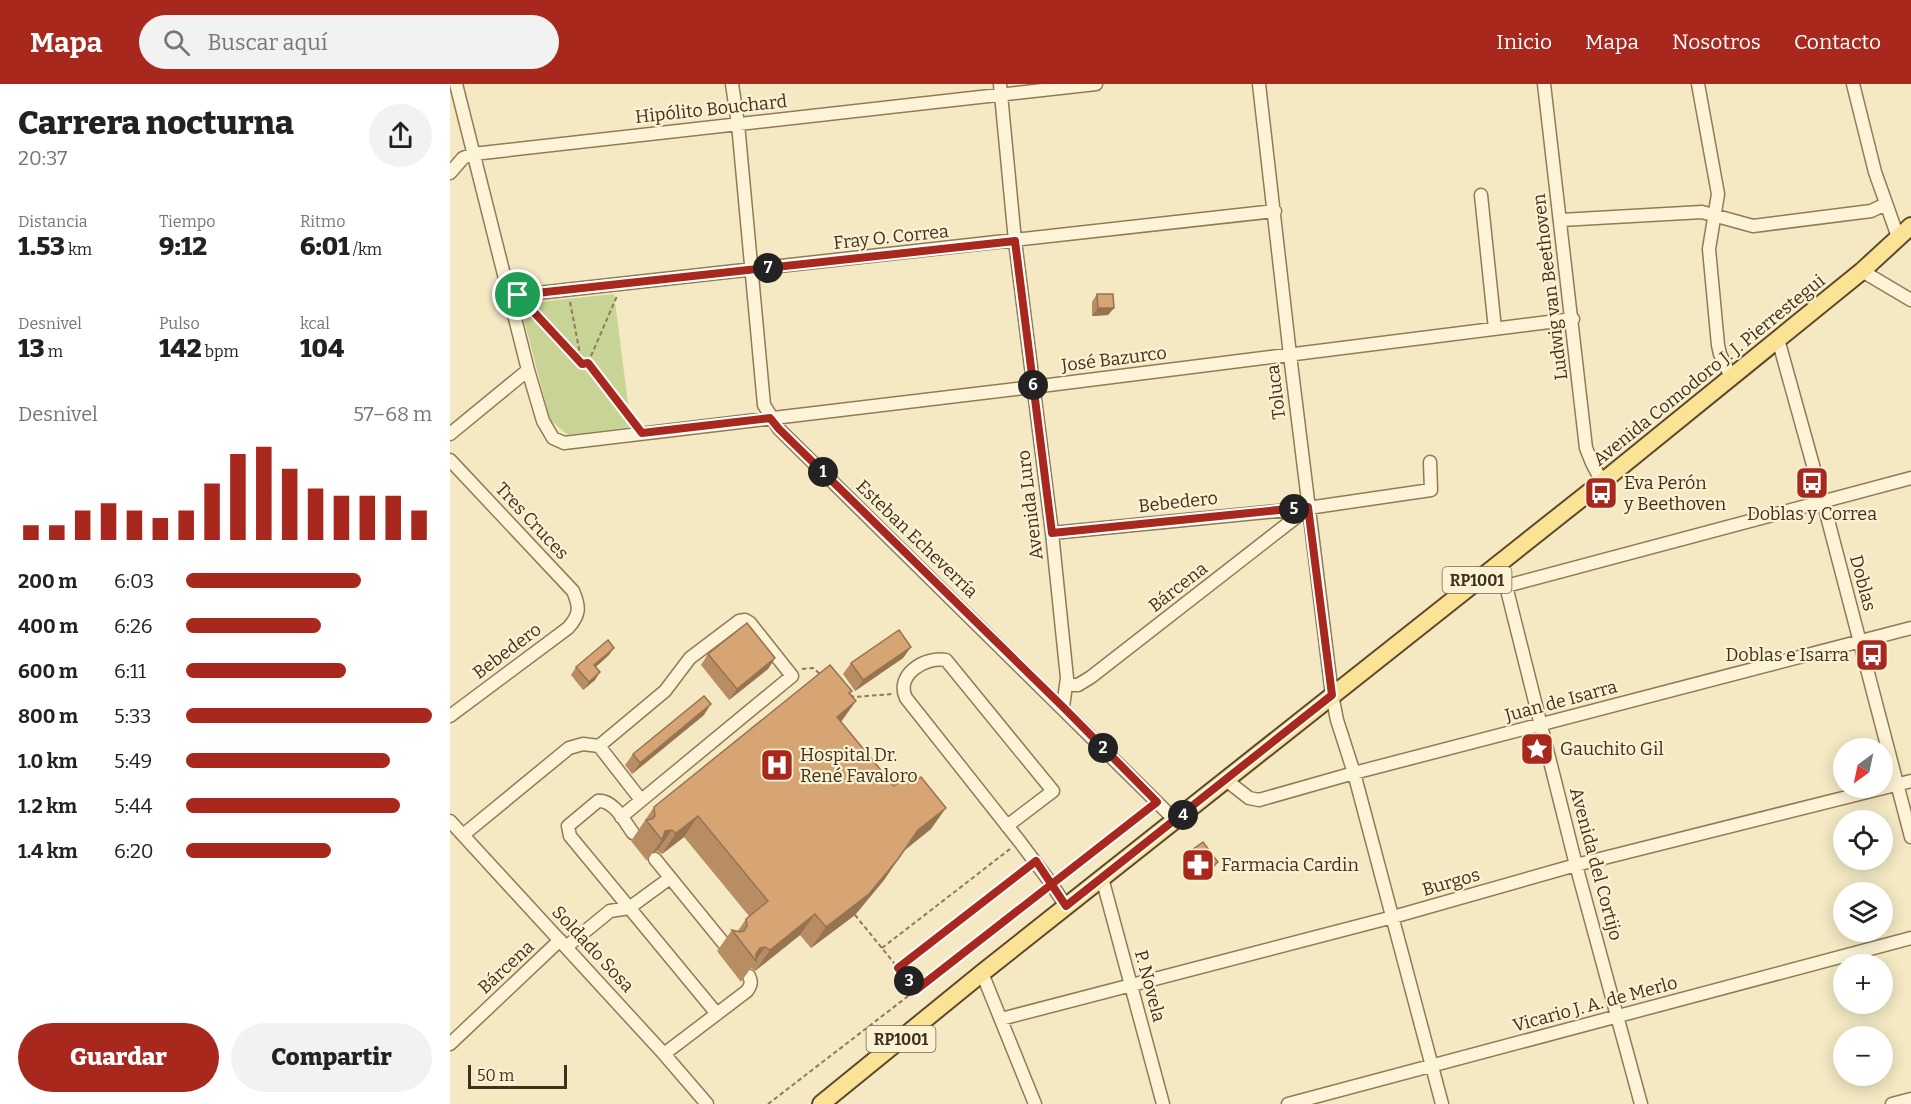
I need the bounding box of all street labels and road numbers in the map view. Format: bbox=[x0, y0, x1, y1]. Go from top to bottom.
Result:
street label: Hipólito Bouchard bbox=[634, 90, 788, 128]
street label: Ludwig van Beethoven bbox=[1528, 192, 1572, 381]
street label: Fray O. Correa bbox=[832, 220, 950, 254]
street label: Avenida Comodoro J. J. Pierrestegui bbox=[1589, 270, 1829, 470]
street label: José Bazurco bbox=[1059, 342, 1168, 376]
street label: Toluca bbox=[1262, 363, 1290, 421]
street label: Avenida Luro bbox=[1012, 449, 1048, 561]
street label: Esteban Echeverría bbox=[852, 475, 983, 603]
street label: Tres Cruces bbox=[491, 478, 573, 564]
street label: Bebedero bbox=[1137, 487, 1219, 517]
street label: Doblas bbox=[1845, 553, 1881, 613]
street label: Bárcena bbox=[1144, 557, 1212, 617]
road number: RP1001 bbox=[1442, 567, 1512, 593]
street label: Bebedero bbox=[468, 618, 546, 684]
street label: Juan de Isarra bbox=[1502, 675, 1620, 727]
street label: Avenida del Cortijo bbox=[1565, 785, 1627, 943]
street label: Burgos bbox=[1420, 863, 1482, 901]
street label: Soldado Sosa bbox=[547, 901, 639, 997]
street label: Bárcena bbox=[473, 935, 539, 998]
street label: P. Novela bbox=[1130, 948, 1170, 1024]
street label: Vicario J. A. de Merlo bbox=[1510, 971, 1680, 1037]
road number: RP1001 bbox=[866, 1026, 936, 1052]

